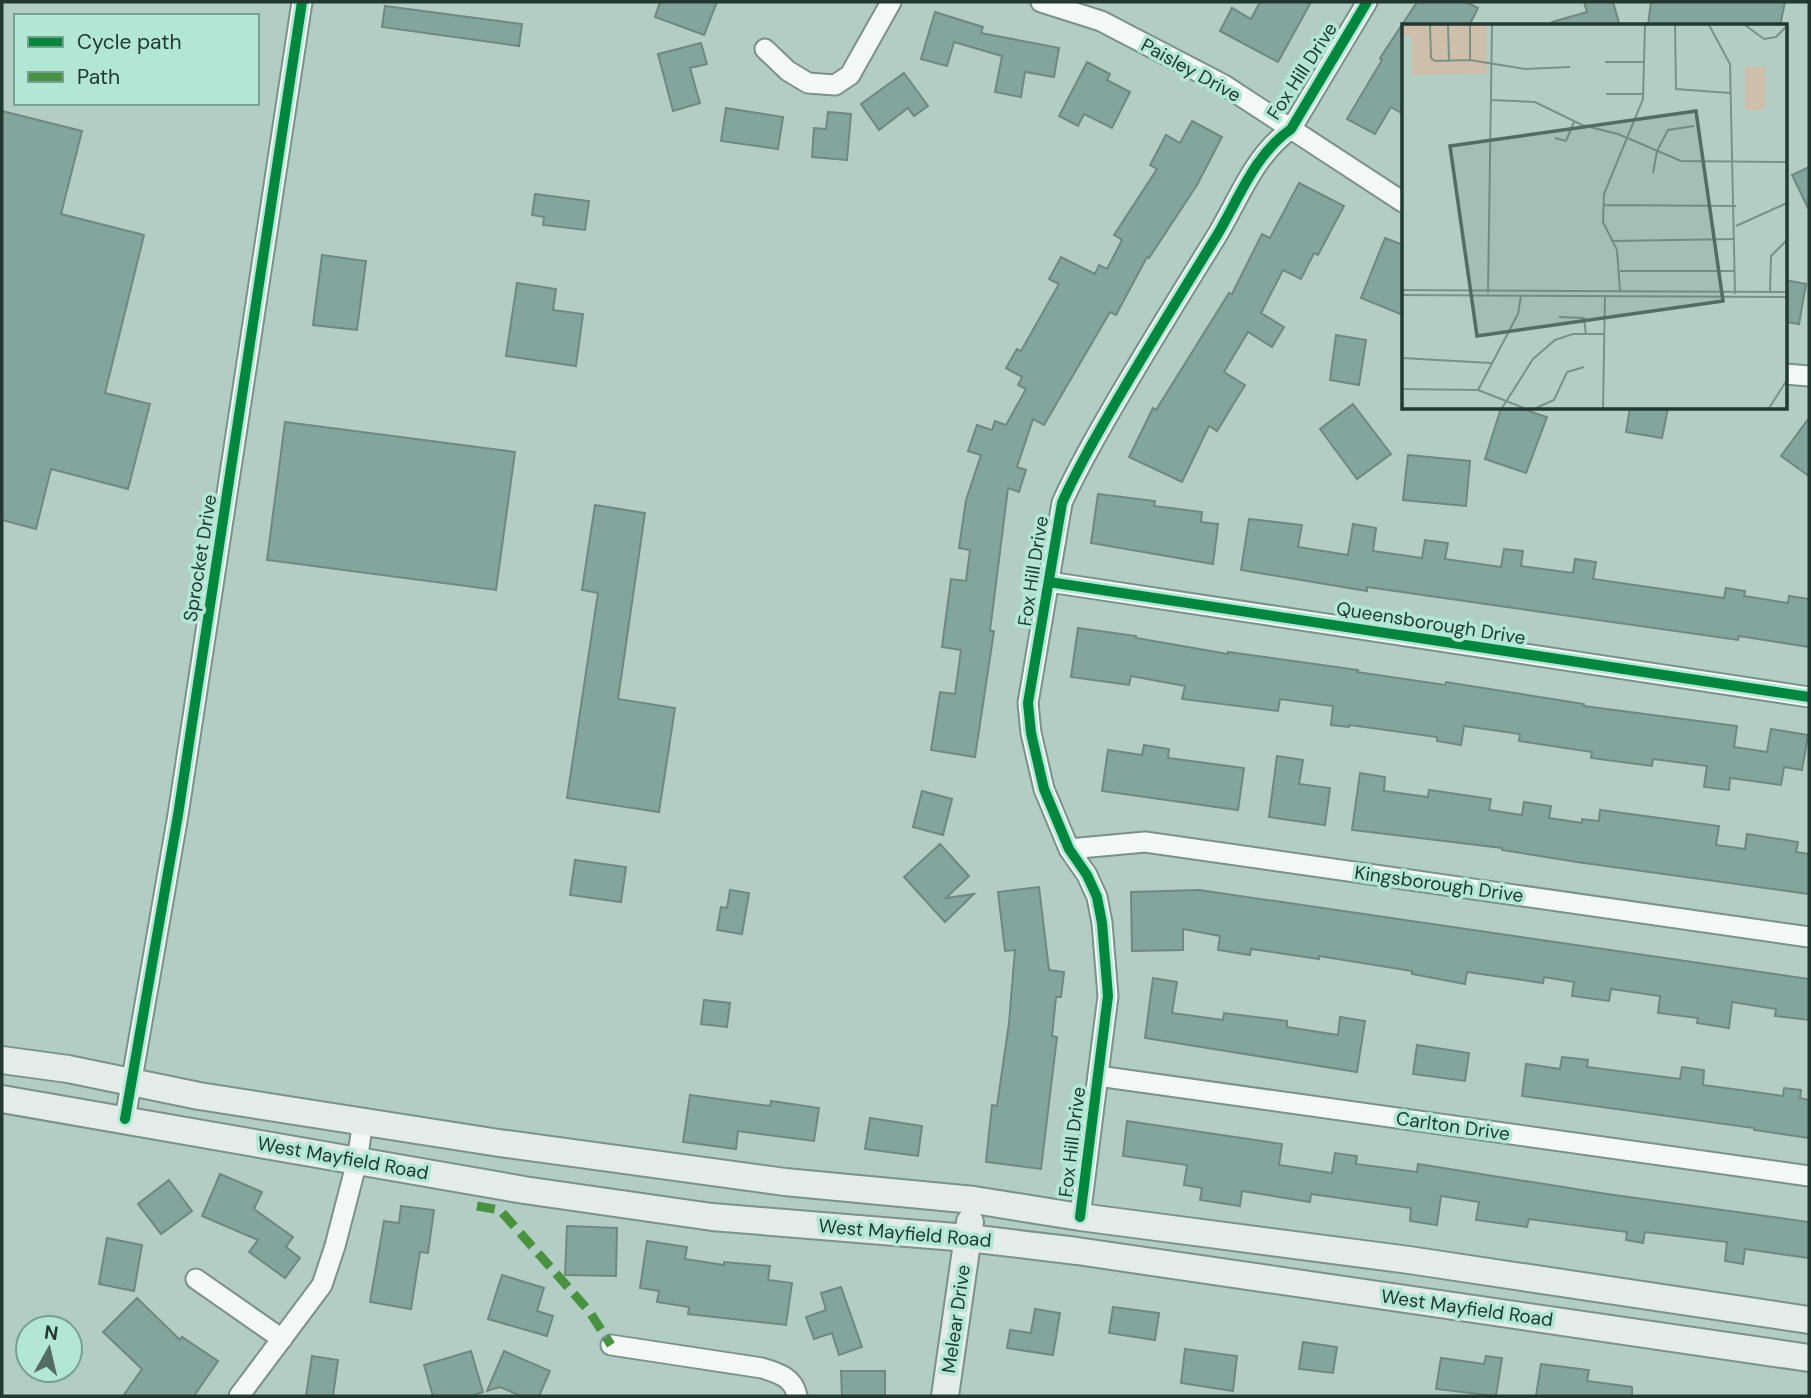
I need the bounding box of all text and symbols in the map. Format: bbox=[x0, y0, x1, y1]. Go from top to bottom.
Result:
legend bbox=[14, 14, 259, 105]
street label: Fox Hill Drive bbox=[1261, 18, 1343, 124]
inset map bbox=[1402, 24, 1786, 410]
text: Cycle path bbox=[77, 28, 182, 56]
street label: Paisley Drive bbox=[1137, 32, 1245, 108]
text: Path bbox=[77, 63, 120, 91]
street label: Sprocket Drive bbox=[178, 493, 222, 623]
street label: Fox Hill Drive bbox=[1012, 514, 1054, 628]
street label: Queensborough Drive bbox=[1335, 596, 1527, 650]
street label: Kingsborough Drive bbox=[1353, 860, 1525, 908]
street label: Fox Hill Drive bbox=[1053, 1085, 1091, 1199]
street label: Carlton Drive bbox=[1394, 1106, 1512, 1146]
street label: West Mayfield Road bbox=[255, 1131, 431, 1185]
street label: West Mayfield Road bbox=[818, 1213, 992, 1253]
street label: Melear Drive bbox=[936, 1263, 976, 1375]
street label: West Mayfield Road bbox=[1379, 1284, 1555, 1332]
north arrow bbox=[14, 1314, 84, 1384]
text: N bbox=[43, 1319, 60, 1346]

